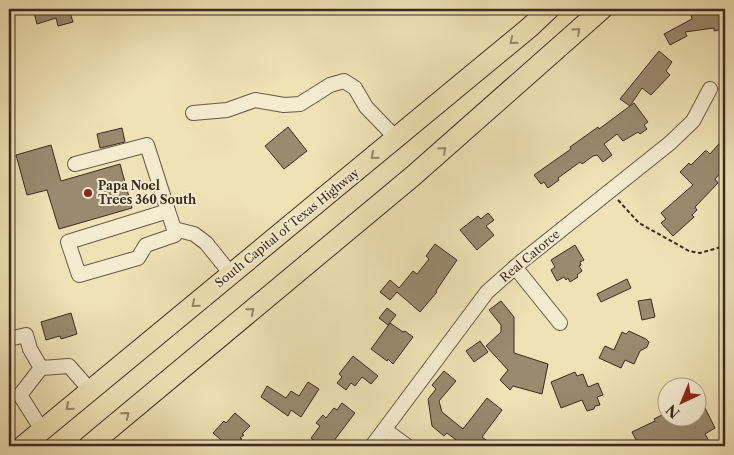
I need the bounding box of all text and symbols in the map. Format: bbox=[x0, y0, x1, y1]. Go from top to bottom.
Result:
one-way arrow bbox=[572, 28, 581, 37]
one-way arrow bbox=[509, 36, 518, 45]
one-way arrow bbox=[437, 147, 446, 156]
one-way arrow bbox=[371, 151, 380, 159]
street label: South Capital of Texas Highway bbox=[212, 165, 362, 290]
place label: Papa Noel Trees 360 South bbox=[98, 178, 197, 207]
marker: Papa Noel Trees 360 South bbox=[82, 187, 94, 199]
street label: Real Catorce bbox=[497, 226, 563, 285]
one-way arrow bbox=[191, 298, 200, 307]
one-way arrow bbox=[246, 308, 255, 317]
north arrow bbox=[656, 378, 706, 428]
text: N bbox=[662, 401, 684, 422]
one-way arrow bbox=[66, 402, 75, 411]
one-way arrow bbox=[121, 412, 130, 421]

